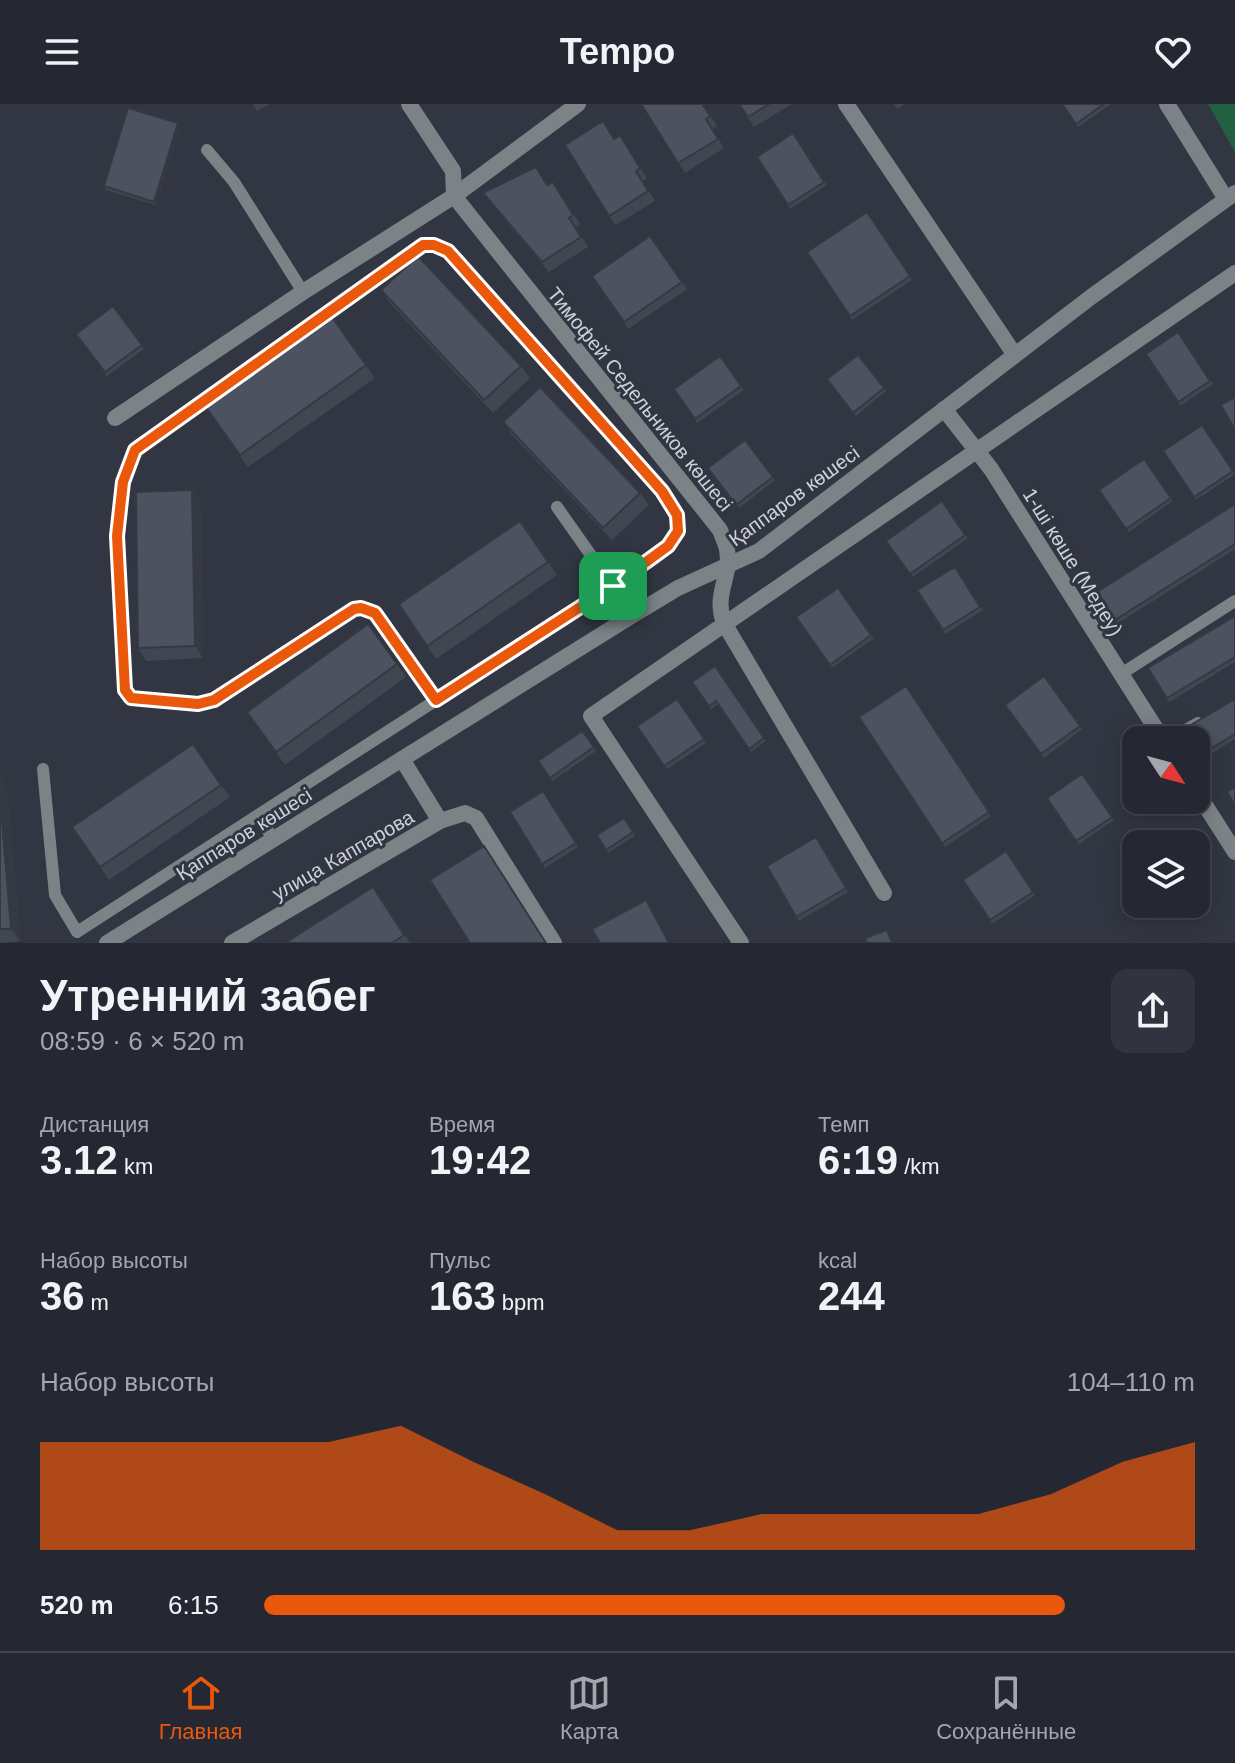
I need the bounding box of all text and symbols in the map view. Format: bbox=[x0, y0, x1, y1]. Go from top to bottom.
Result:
icon: menu bbox=[40, 30, 84, 74]
icon: heart bbox=[1151, 30, 1195, 74]
text: Tempo bbox=[560, 31, 675, 72]
street label: Тимофей Седельников көшесі bbox=[543, 283, 737, 515]
street label: Қаппаров көшесі bbox=[725, 441, 863, 551]
street label: 1-ші көше (Медеу) bbox=[1019, 484, 1127, 640]
pin bbox=[579, 552, 647, 620]
icon: arrive bbox=[591, 564, 635, 608]
north arrow bbox=[1122, 726, 1210, 814]
map controls bbox=[1122, 726, 1210, 918]
street label: Қаппаров көшесі bbox=[172, 783, 316, 885]
street label: улица Каппарова bbox=[268, 805, 418, 904]
button: layers bbox=[1122, 830, 1210, 918]
button: share bbox=[1111, 969, 1195, 1053]
text: Утренний забег bbox=[40, 971, 375, 1020]
text: 08:59 · 6 × 520 m bbox=[40, 1026, 245, 1056]
text: Дистанция bbox=[40, 1112, 149, 1137]
text: Время bbox=[429, 1112, 495, 1137]
text: Темп bbox=[818, 1112, 869, 1137]
text: 3.12 bbox=[40, 1138, 118, 1182]
text: 19:42 bbox=[429, 1138, 531, 1182]
text: 6:19 bbox=[818, 1138, 898, 1182]
text: km bbox=[118, 1154, 153, 1179]
text: /km bbox=[898, 1154, 940, 1179]
text: Набор высоты bbox=[40, 1248, 188, 1273]
text: Пульс bbox=[429, 1248, 491, 1273]
text: kcal bbox=[818, 1248, 857, 1273]
text: 36 bbox=[40, 1274, 85, 1318]
text: 163 bbox=[429, 1274, 496, 1318]
text: 244 bbox=[818, 1274, 885, 1318]
text: m bbox=[85, 1290, 109, 1315]
text: bpm bbox=[496, 1290, 545, 1315]
text: Набор высоты bbox=[40, 1367, 215, 1397]
text: 104–110 m bbox=[1067, 1367, 1195, 1397]
text: 520 m bbox=[40, 1590, 114, 1620]
text: 6:15 bbox=[168, 1590, 219, 1620]
tab: Главная bbox=[159, 1671, 242, 1745]
tab: Карта bbox=[560, 1671, 619, 1745]
tab: Сохранённые bbox=[936, 1671, 1076, 1745]

